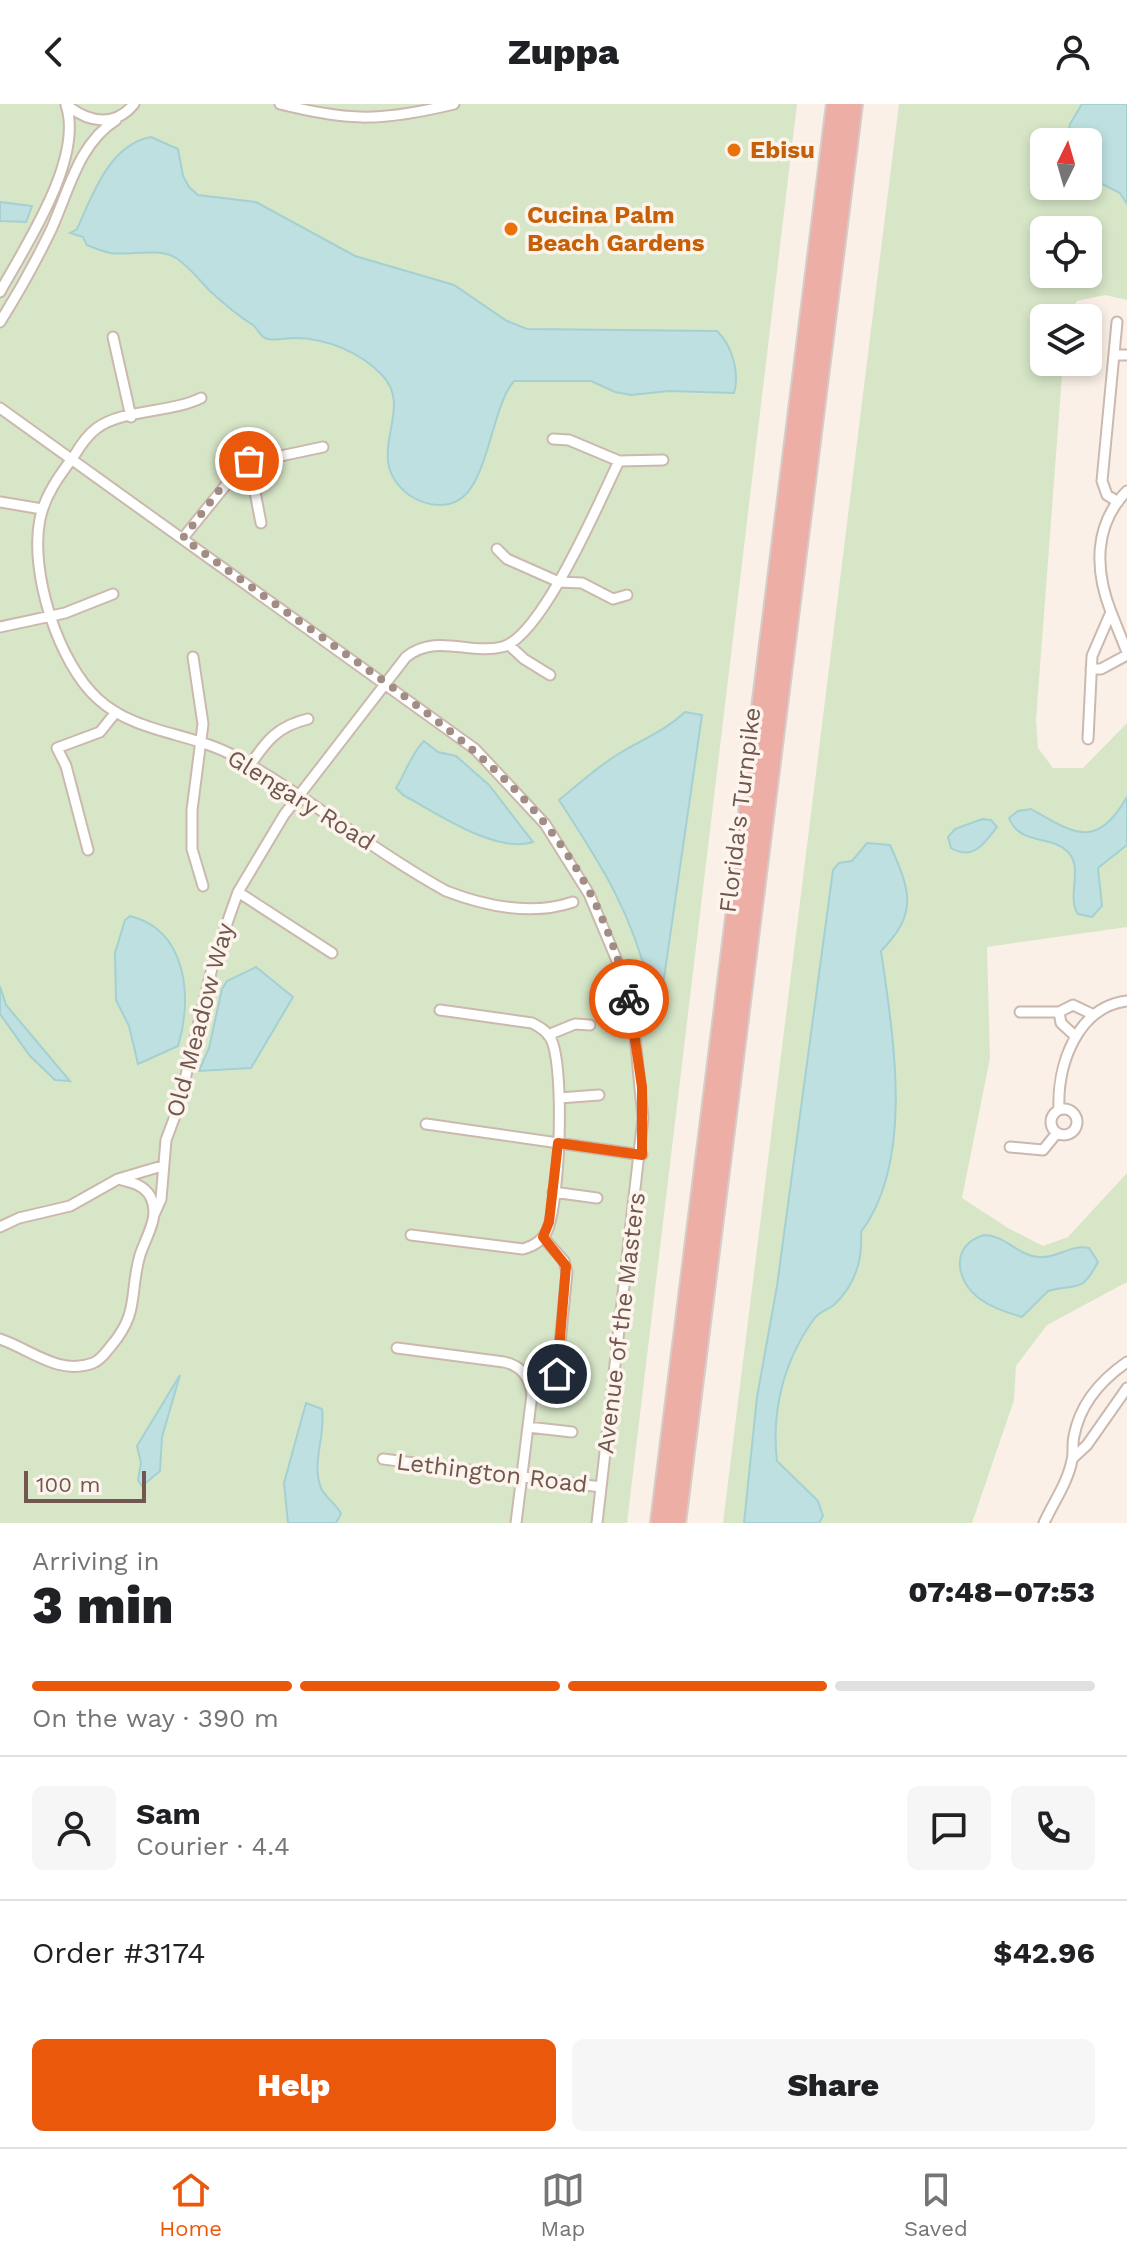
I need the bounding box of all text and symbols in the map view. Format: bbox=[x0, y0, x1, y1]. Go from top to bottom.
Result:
icon: back bbox=[32, 30, 76, 74]
icon: person bbox=[1051, 30, 1095, 74]
text: Zuppa bbox=[508, 31, 619, 73]
north arrow bbox=[1030, 128, 1102, 200]
map controls bbox=[1030, 128, 1102, 376]
place label: Ebisu bbox=[750, 136, 815, 164]
marker: Ebisu bbox=[725, 141, 743, 159]
place label: Cucina Palm Beach Gardens bbox=[527, 201, 705, 257]
button: locate bbox=[1030, 216, 1102, 288]
marker: Cucina Palm Beach Gardens bbox=[502, 220, 520, 238]
button: layers bbox=[1030, 304, 1102, 376]
pin bbox=[215, 427, 283, 495]
icon: bag bbox=[227, 439, 271, 483]
street label: Florida's Turnpike bbox=[714, 706, 766, 914]
street label: Glengary Road bbox=[222, 744, 380, 856]
street label: Old Meadow Way bbox=[161, 919, 240, 1120]
courier bbox=[589, 959, 669, 1039]
icon: bike bbox=[607, 977, 651, 1021]
street label: Avenue of the Masters bbox=[591, 1191, 651, 1455]
pin bbox=[523, 1340, 591, 1408]
icon: home bbox=[535, 1352, 579, 1396]
street label: Lethington Road bbox=[395, 1447, 589, 1499]
scale bar bbox=[24, 1467, 146, 1503]
text: 100 m bbox=[36, 1472, 100, 1497]
text: Arriving in bbox=[32, 1546, 160, 1576]
text: 07:48–07:53 bbox=[908, 1574, 1095, 1609]
text: 3 min bbox=[32, 1575, 174, 1636]
text: On the way · 390 m bbox=[32, 1703, 279, 1733]
button: person bbox=[32, 1786, 116, 1870]
button: chat bbox=[907, 1786, 991, 1870]
button: phone bbox=[1011, 1786, 1095, 1870]
text: Sam bbox=[136, 1796, 201, 1831]
text: Courier · 4.4 bbox=[136, 1831, 290, 1861]
text: Order #3174 bbox=[32, 1935, 205, 1970]
text: $42.96 bbox=[993, 1935, 1095, 1970]
button: Help bbox=[32, 2039, 556, 2131]
button: Share bbox=[572, 2039, 1095, 2131]
tab: Home bbox=[159, 2168, 222, 2241]
tab: Map bbox=[541, 2168, 585, 2241]
tab: Saved bbox=[904, 2168, 968, 2241]

